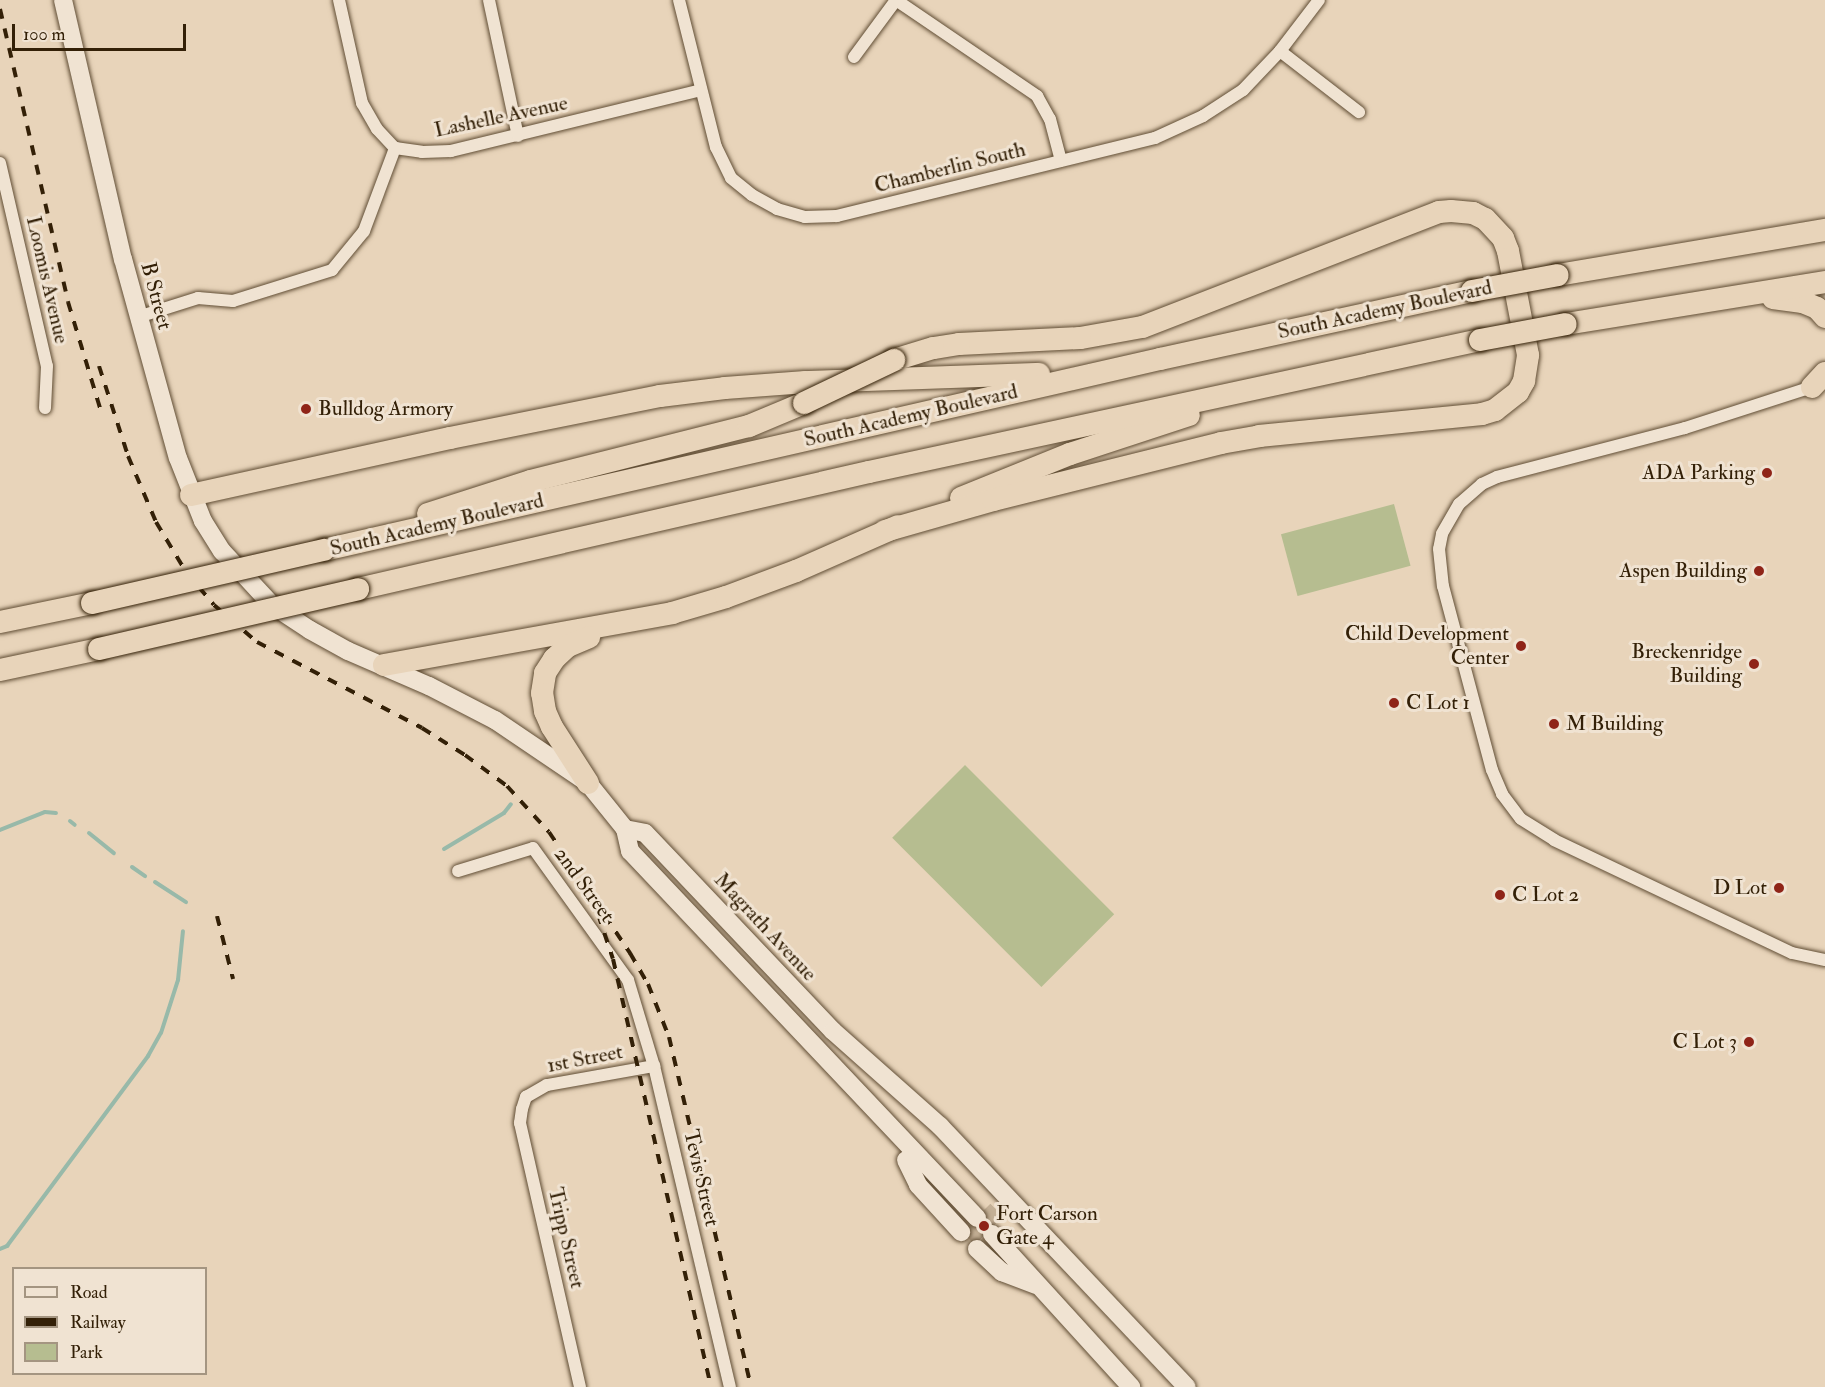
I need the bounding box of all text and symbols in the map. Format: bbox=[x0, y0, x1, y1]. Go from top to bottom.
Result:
scale bar bbox=[15, 12, 189, 50]
text: 100 m bbox=[23, 23, 66, 46]
street label: Lashelle Avenue bbox=[432, 91, 570, 143]
street label: Chamberlin South bbox=[872, 137, 1028, 199]
street label: Loomis Avenue bbox=[20, 214, 74, 346]
street label: B Street bbox=[135, 260, 177, 332]
street label: South Academy Boulevard bbox=[1276, 275, 1494, 345]
street label: South Academy Boulevard bbox=[802, 379, 1020, 453]
place label: Bulldog Armory bbox=[318, 396, 453, 422]
marker: Bulldog Armory bbox=[299, 402, 313, 416]
place label: ADA Parking bbox=[1642, 460, 1755, 486]
marker: ADA Parking bbox=[1760, 466, 1774, 480]
street label: South Academy Boulevard bbox=[328, 488, 546, 562]
place label: Aspen Building bbox=[1619, 558, 1747, 584]
marker: Aspen Building bbox=[1752, 564, 1766, 578]
place label: Child Development Center bbox=[1345, 621, 1509, 671]
marker: Child Development Center bbox=[1514, 639, 1528, 653]
place label: Breckenridge Building bbox=[1631, 639, 1742, 689]
marker: Breckenridge Building bbox=[1747, 657, 1761, 671]
place label: C Lot 1 bbox=[1406, 690, 1470, 716]
marker: C Lot 1 bbox=[1387, 696, 1401, 710]
place label: M Building bbox=[1566, 711, 1663, 737]
marker: M Building bbox=[1547, 717, 1561, 731]
street label: 2nd Street bbox=[548, 842, 620, 928]
street label: Magrath Avenue bbox=[709, 868, 821, 986]
place label: D Lot bbox=[1713, 875, 1767, 901]
marker: D Lot bbox=[1772, 881, 1786, 895]
place label: C Lot 2 bbox=[1512, 882, 1579, 908]
marker: C Lot 2 bbox=[1493, 888, 1507, 902]
place label: C Lot 3 bbox=[1672, 1029, 1737, 1055]
marker: C Lot 3 bbox=[1742, 1035, 1756, 1049]
street label: 1st Street bbox=[545, 1039, 625, 1079]
street label: Tevis Street bbox=[678, 1127, 724, 1229]
street label: Tripp Street bbox=[542, 1185, 590, 1291]
place label: Fort Carson Gate 4 bbox=[996, 1201, 1098, 1251]
marker: Fort Carson Gate 4 bbox=[977, 1219, 991, 1233]
legend bbox=[12, 1267, 207, 1375]
text: Road bbox=[70, 1281, 108, 1304]
text: Railway bbox=[70, 1311, 126, 1334]
text: Park bbox=[70, 1341, 103, 1364]

